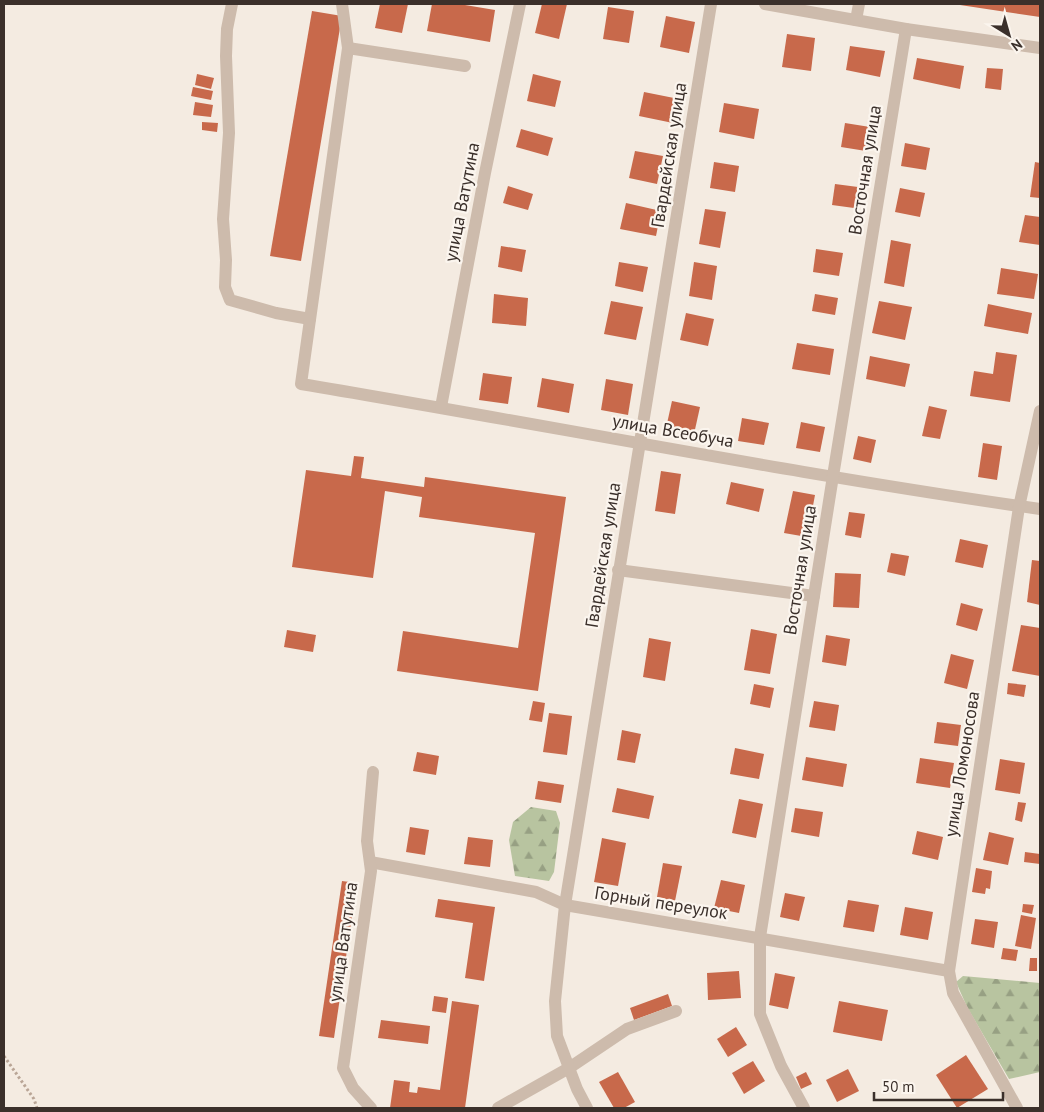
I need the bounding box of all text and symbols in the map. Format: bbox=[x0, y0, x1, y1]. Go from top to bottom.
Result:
north arrow bbox=[984, 10, 1034, 60]
text: N bbox=[1008, 35, 1026, 55]
street label: Гвардейская улица bbox=[646, 81, 691, 229]
street label: Восточная улица bbox=[843, 103, 886, 236]
street label: улица Ватутина bbox=[439, 140, 484, 264]
street label: улица Всеобуча bbox=[611, 409, 736, 453]
street label: Гвардейская улица bbox=[580, 481, 625, 629]
street label: Восточная улица bbox=[778, 503, 821, 636]
street label: улица Ломоносова bbox=[939, 689, 984, 838]
street label: улица Ватутина bbox=[323, 880, 362, 1004]
street label: Горный переулок bbox=[593, 881, 730, 924]
scale bar bbox=[874, 1070, 1003, 1102]
text: 50 m bbox=[882, 1077, 915, 1096]

